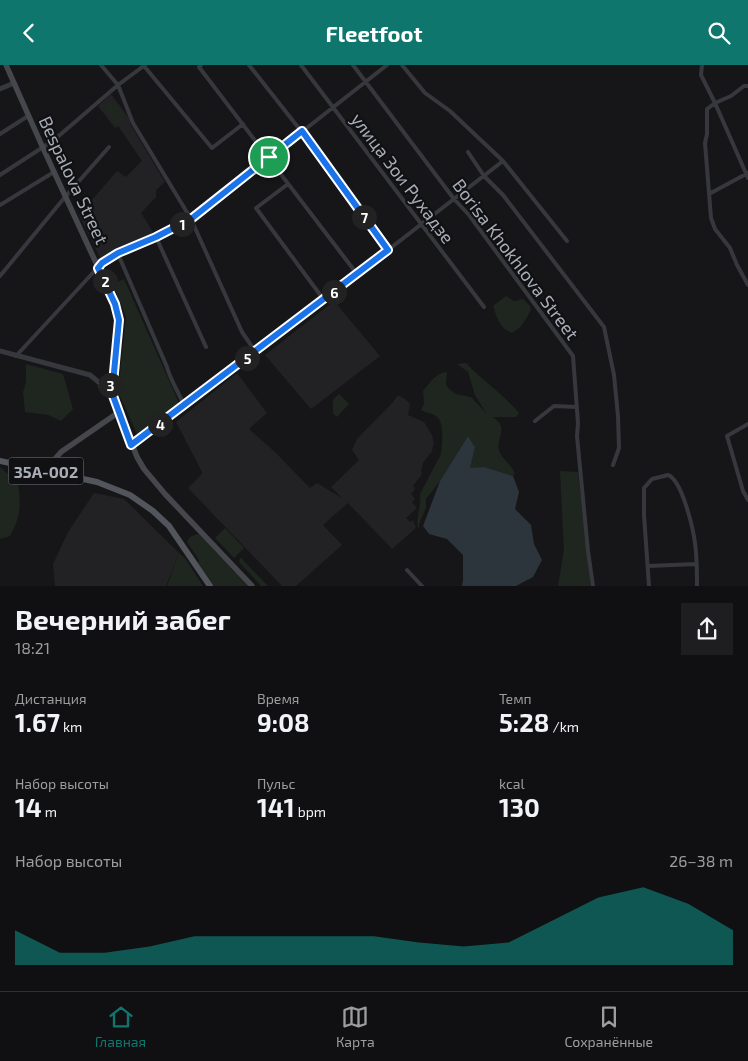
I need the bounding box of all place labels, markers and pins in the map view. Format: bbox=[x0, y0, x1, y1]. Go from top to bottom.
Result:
pin bbox=[248, 136, 290, 178]
pin: 7 bbox=[352, 205, 376, 229]
pin: 1 bbox=[170, 211, 194, 237]
pin: 2 bbox=[92, 269, 118, 293]
pin: 6 bbox=[322, 279, 346, 305]
pin: 5 bbox=[234, 345, 260, 371]
pin: 3 bbox=[98, 373, 122, 397]
pin: 4 bbox=[148, 411, 172, 437]

